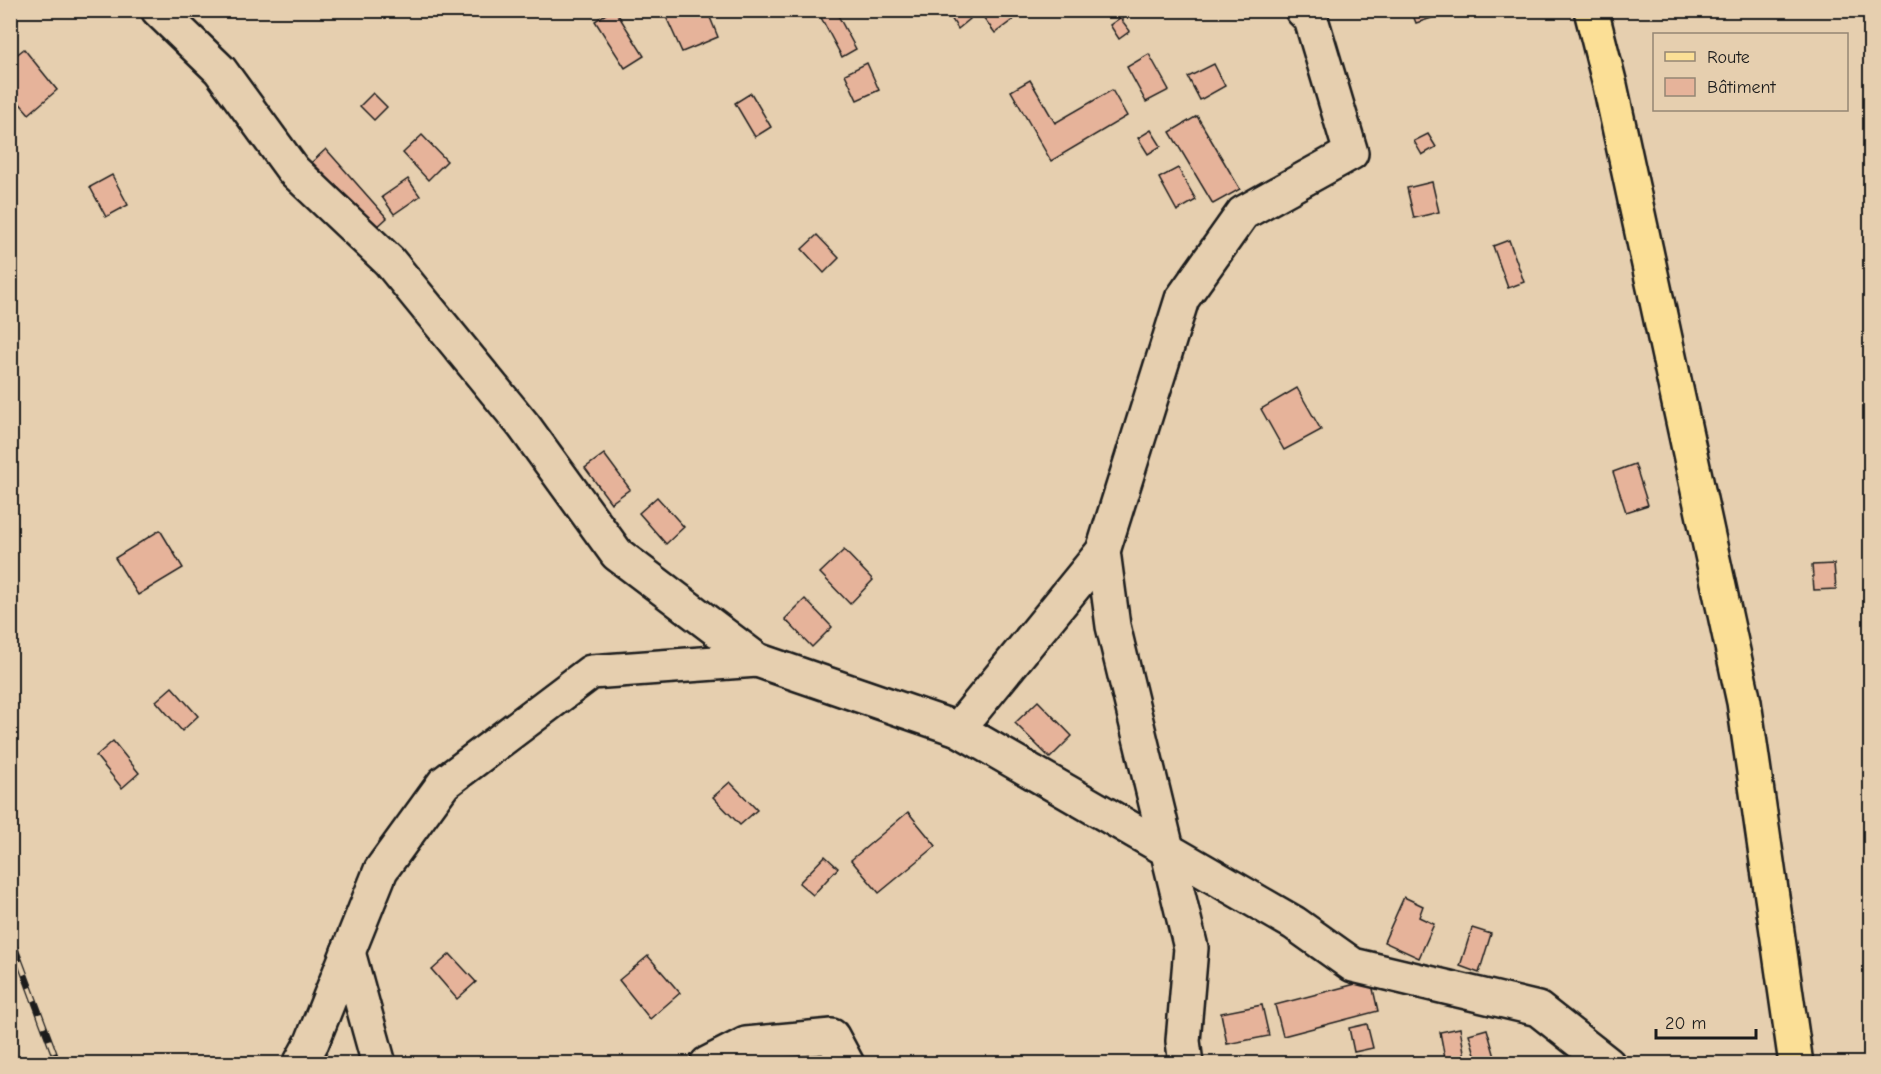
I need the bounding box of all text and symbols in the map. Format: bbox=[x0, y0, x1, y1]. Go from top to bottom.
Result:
legend bbox=[1653, 33, 1848, 111]
text: Route bbox=[1707, 47, 1750, 68]
text: Bâtiment bbox=[1707, 77, 1777, 98]
scale bar bbox=[1656, 1002, 1756, 1040]
text: 20 m bbox=[1665, 1013, 1706, 1034]

